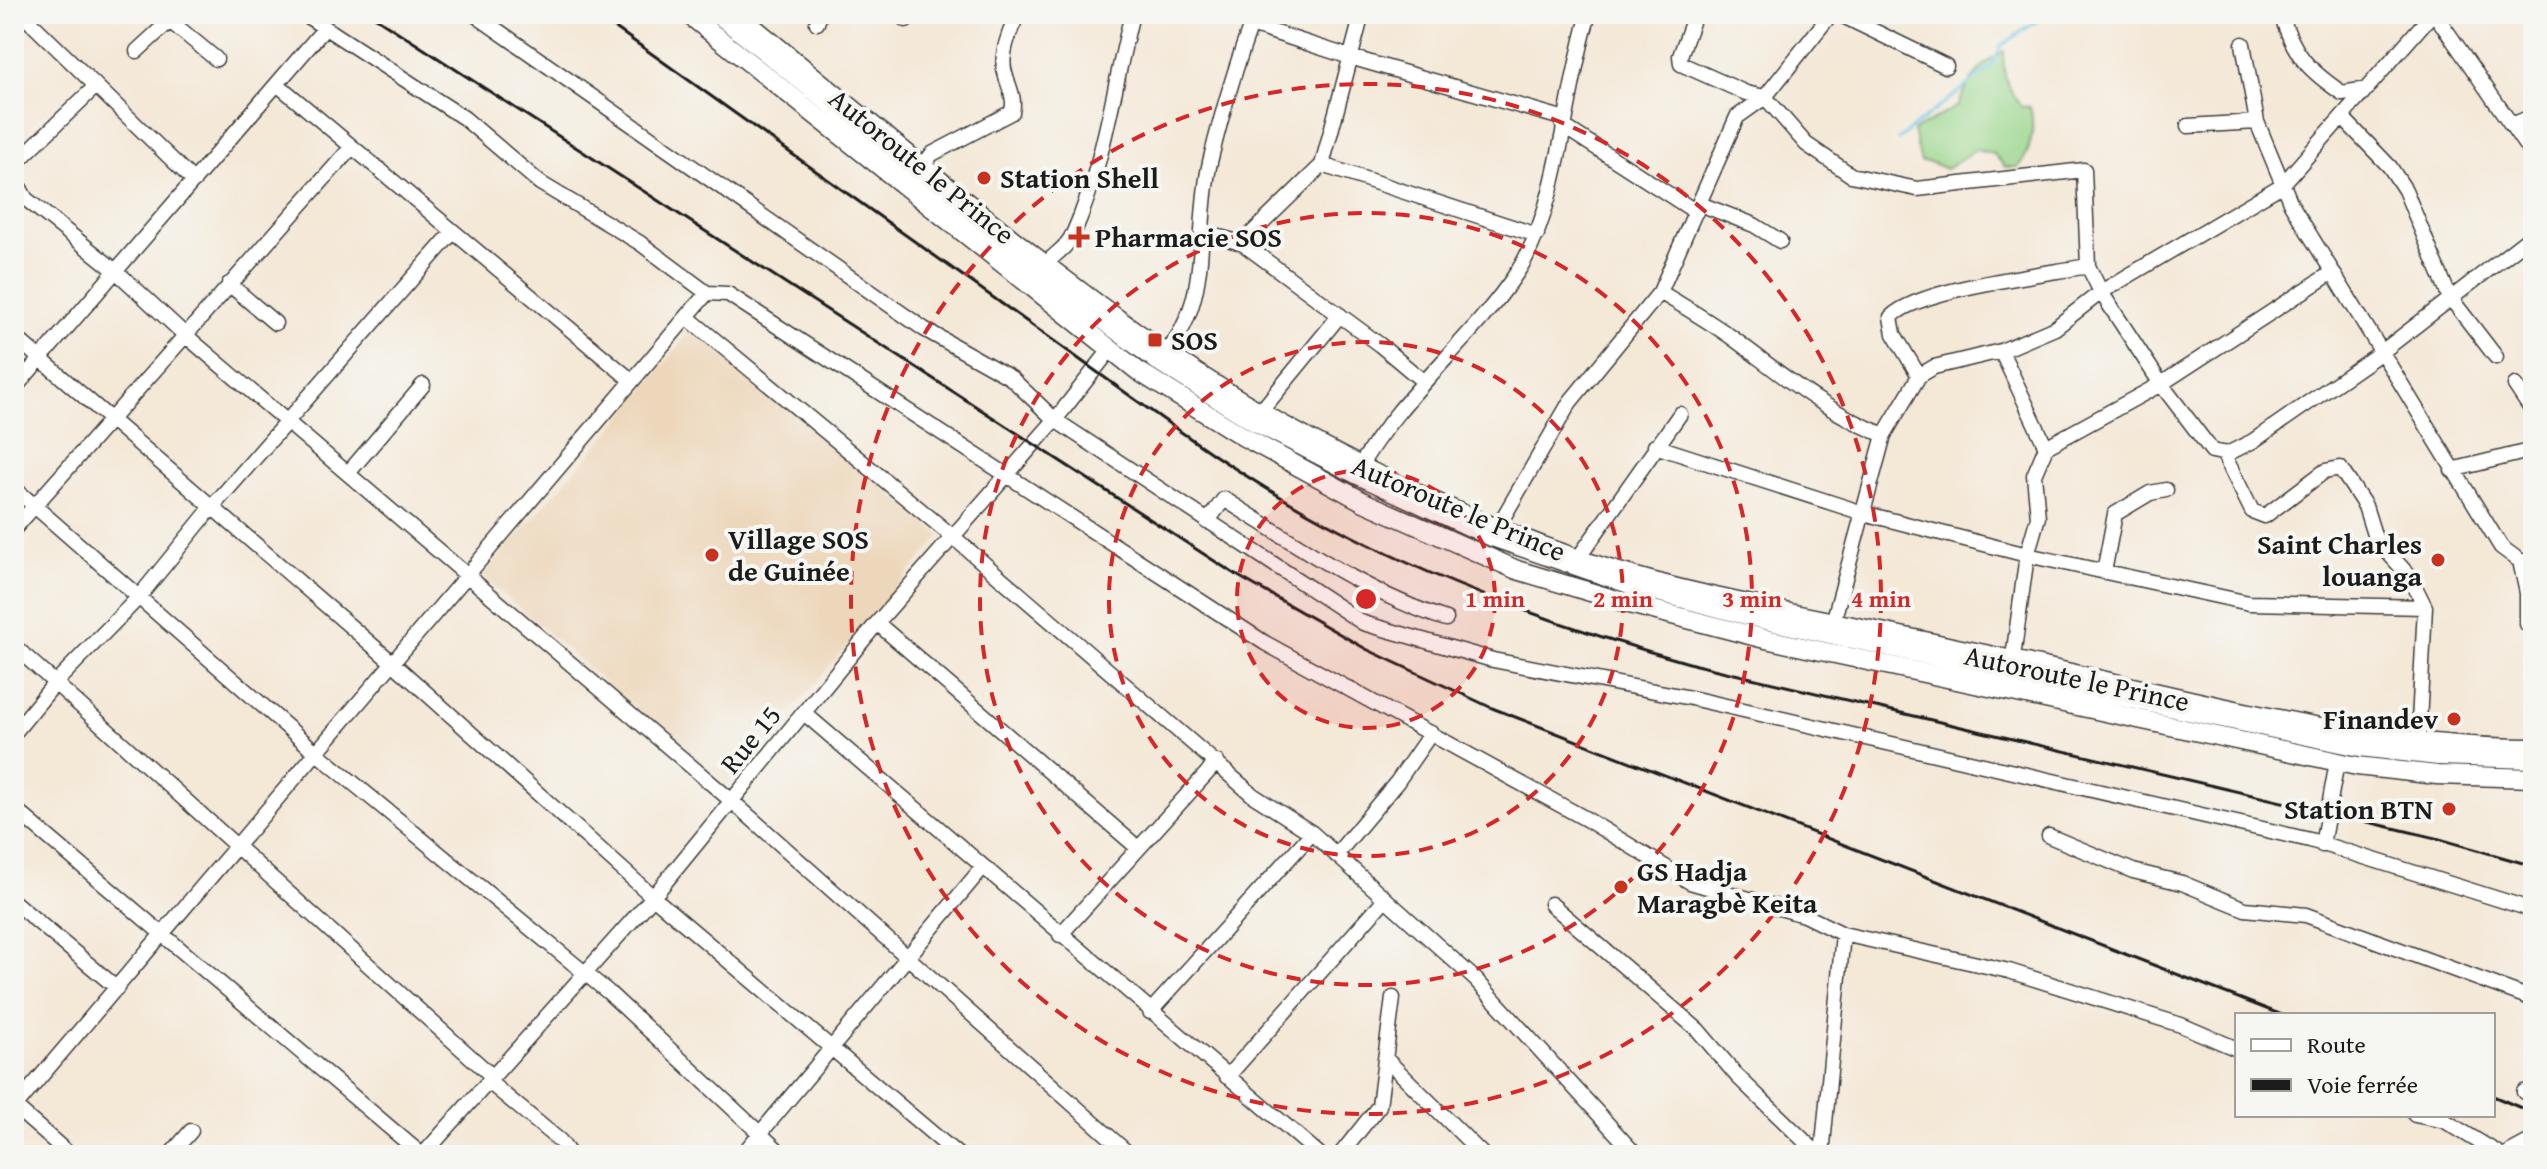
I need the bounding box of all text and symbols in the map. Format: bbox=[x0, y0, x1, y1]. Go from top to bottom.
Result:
street label: Autoroute le Prince bbox=[820, 78, 1024, 254]
place label: Station Shell bbox=[1000, 157, 1159, 198]
marker: Station Shell bbox=[975, 169, 993, 187]
place label: Pharmacie SOS bbox=[1095, 216, 1282, 257]
marker: Pharmacie SOS bbox=[1070, 228, 1088, 246]
place label: SOS bbox=[1171, 319, 1218, 360]
marker: SOS bbox=[1146, 331, 1164, 349]
street label: Autoroute le Prince bbox=[1346, 444, 1573, 571]
place label: Village SOS de Guinée bbox=[728, 518, 869, 591]
place label: Saint Charles louanga bbox=[2257, 523, 2423, 596]
marker: Village SOS de Guinée bbox=[703, 546, 721, 564]
marker: Saint Charles louanga bbox=[2429, 551, 2447, 569]
text: 1 min bbox=[1465, 581, 1525, 616]
text: 2 min bbox=[1593, 581, 1653, 616]
text: 3 min bbox=[1722, 581, 1782, 616]
text: 4 min bbox=[1851, 581, 1911, 616]
centre of rings bbox=[1352, 585, 1380, 613]
street label: Autoroute le Prince bbox=[1961, 634, 2193, 721]
street label: Rue 15 bbox=[709, 696, 790, 782]
place label: Finandev bbox=[2323, 698, 2439, 739]
marker: Finandev bbox=[2445, 710, 2463, 728]
place label: Station BTN bbox=[2284, 788, 2433, 829]
marker: Station BTN bbox=[2440, 800, 2458, 818]
place label: GS Hadja Maragbè Keita bbox=[1637, 850, 1818, 923]
marker: GS Hadja Maragbè Keita bbox=[1612, 878, 1630, 896]
legend bbox=[2235, 1013, 2495, 1117]
text: Route bbox=[2307, 1027, 2366, 1062]
text: Voie ferrée bbox=[2307, 1067, 2418, 1102]

